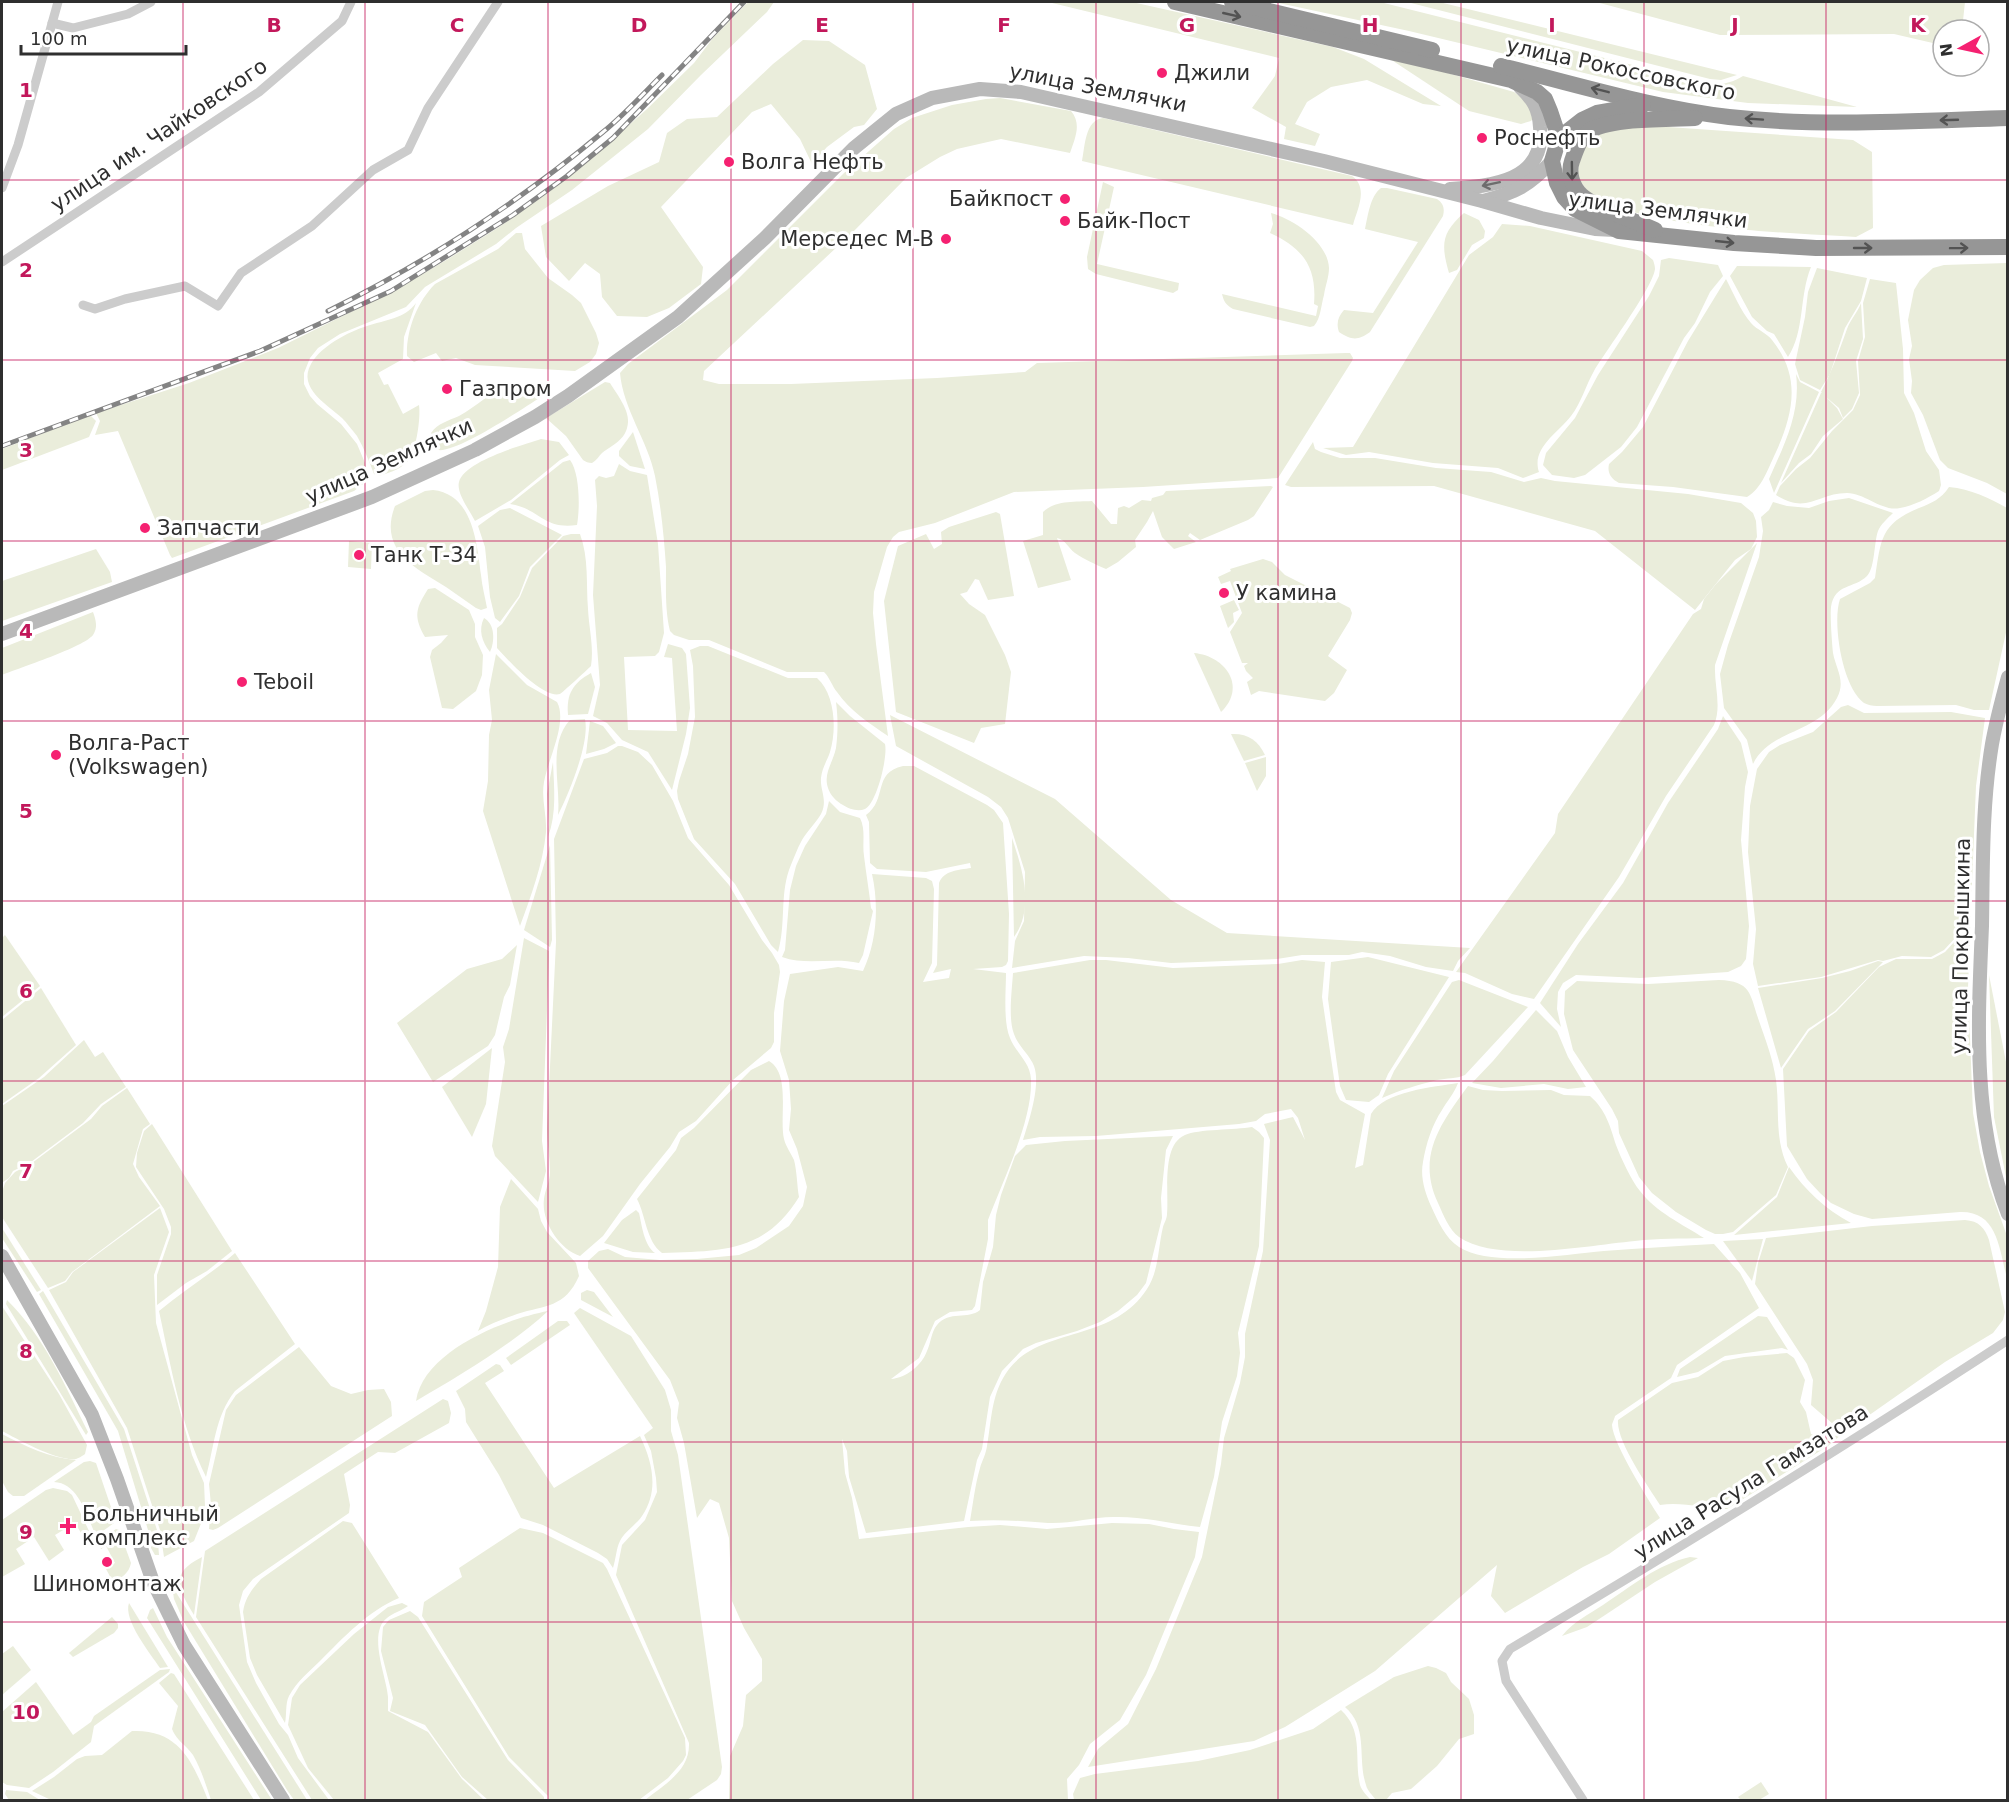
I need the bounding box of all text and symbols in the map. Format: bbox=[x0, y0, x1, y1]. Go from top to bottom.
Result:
one-way arrow bbox=[1222, 9, 1241, 21]
text: B bbox=[266, 13, 282, 37]
text: C bbox=[450, 13, 464, 37]
text: D bbox=[631, 13, 647, 37]
text: E bbox=[815, 13, 829, 37]
text: F bbox=[997, 13, 1011, 37]
text: G bbox=[1179, 13, 1195, 37]
text: H bbox=[1362, 13, 1378, 37]
text: I bbox=[1548, 13, 1556, 37]
text: J bbox=[1729, 13, 1739, 37]
text: K bbox=[1910, 13, 1927, 37]
scale bar bbox=[21, 18, 186, 56]
north arrow bbox=[1931, 18, 1991, 78]
text: 100 m bbox=[30, 28, 88, 49]
street label: улица Рокоссовского bbox=[1504, 33, 1738, 105]
text: N bbox=[1936, 42, 1957, 58]
street label: улица им. Чайковского bbox=[46, 53, 272, 217]
street label: улица Землячки bbox=[1007, 59, 1189, 117]
place label: Джили bbox=[1174, 61, 1250, 85]
marker: Джили bbox=[1155, 66, 1169, 80]
text: 1 bbox=[19, 78, 33, 102]
one-way arrow bbox=[1590, 84, 1609, 96]
one-way arrow bbox=[1745, 113, 1765, 124]
one-way arrow bbox=[1940, 114, 1960, 126]
place label: Роснефть bbox=[1494, 126, 1600, 150]
marker: Роснефть bbox=[1475, 131, 1489, 145]
place label: Волга Нефть bbox=[741, 150, 884, 174]
marker: Волга Нефть bbox=[722, 155, 736, 169]
one-way arrow bbox=[1566, 161, 1578, 180]
one-way arrow bbox=[1482, 179, 1502, 190]
place label: Байкпост bbox=[949, 187, 1053, 211]
street label: улица Землячки bbox=[1567, 187, 1749, 233]
marker: Байкпост bbox=[1058, 192, 1072, 206]
place label: Байк-Пост bbox=[1077, 209, 1191, 233]
marker: Байк-Пост bbox=[1058, 214, 1072, 228]
place label: Мерседес M-B bbox=[780, 227, 934, 251]
marker: Мерседес M-B bbox=[939, 232, 953, 246]
one-way arrow bbox=[1715, 236, 1735, 247]
one-way arrow bbox=[1852, 242, 1872, 254]
one-way arrow bbox=[1948, 242, 1968, 254]
text: 2 bbox=[19, 258, 33, 282]
place label: Газпром bbox=[459, 377, 552, 401]
marker: Газпром bbox=[440, 382, 454, 396]
street label: улица Землячки bbox=[302, 413, 476, 509]
text: 3 bbox=[19, 438, 33, 462]
place label: Запчасти bbox=[157, 516, 260, 540]
marker: Запчасти bbox=[138, 521, 152, 535]
place label: Танк Т-34 bbox=[370, 543, 477, 567]
marker: Танк Т-34 bbox=[352, 548, 366, 562]
place label: У камина bbox=[1236, 581, 1337, 605]
marker: У камина bbox=[1217, 586, 1231, 600]
text: 4 bbox=[19, 619, 33, 643]
place label: Teboil bbox=[253, 670, 314, 694]
marker: Teboil bbox=[235, 675, 249, 689]
place label: Волга-Раст (Volkswagen) bbox=[68, 731, 209, 779]
marker: Волга-Раст (Volkswagen) bbox=[49, 748, 63, 762]
text: 5 bbox=[19, 799, 33, 823]
street label: улица Покрышкина bbox=[1947, 837, 1975, 1055]
text: 6 bbox=[19, 979, 33, 1003]
text: 7 bbox=[19, 1159, 33, 1183]
text: 8 bbox=[19, 1339, 33, 1363]
street label: улица Расула Гамзатова bbox=[1629, 1400, 1873, 1564]
place label: Больничный комплекс bbox=[82, 1502, 219, 1550]
marker: Больничный комплекс bbox=[59, 1517, 77, 1535]
text: 9 bbox=[19, 1520, 33, 1544]
marker: Шиномонтаж bbox=[100, 1555, 114, 1569]
place label: Шиномонтаж bbox=[32, 1572, 182, 1596]
text: 10 bbox=[12, 1700, 40, 1724]

